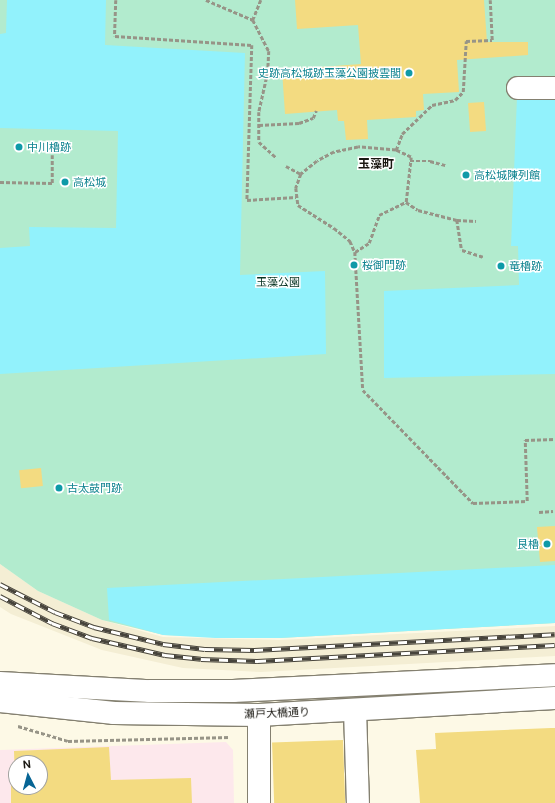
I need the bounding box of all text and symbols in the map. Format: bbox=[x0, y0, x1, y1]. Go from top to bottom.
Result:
place label: 史跡高松城跡玉藻公園披雲閣 bbox=[258, 66, 401, 80]
marker: 史跡高松城跡玉藻公園披雲閣 bbox=[404, 68, 414, 78]
place label: 中川櫓跡 bbox=[27, 140, 71, 154]
marker: 中川櫓跡 bbox=[14, 142, 24, 152]
district label: 玉藻町 bbox=[358, 158, 394, 172]
place label: 高松城陳列館 bbox=[474, 168, 540, 182]
marker: 高松城陳列館 bbox=[461, 170, 471, 180]
place label: 高松城 bbox=[73, 175, 106, 189]
marker: 高松城 bbox=[60, 177, 70, 187]
place label: 桜御門跡 bbox=[362, 258, 406, 272]
place label: 竜櫓跡 bbox=[509, 259, 542, 273]
marker: 桜御門跡 bbox=[349, 260, 359, 270]
marker: 竜櫓跡 bbox=[496, 261, 506, 271]
park label: 玉藻公園 bbox=[256, 275, 300, 289]
place label: 古太鼓門跡 bbox=[67, 481, 122, 495]
marker: 古太鼓門跡 bbox=[54, 483, 64, 493]
place label: 艮櫓 bbox=[517, 537, 539, 551]
marker: 艮櫓 bbox=[542, 539, 552, 549]
street label: 瀬戸大橋通り bbox=[244, 705, 310, 721]
north arrow bbox=[8, 755, 48, 795]
text: N bbox=[22, 757, 32, 771]

